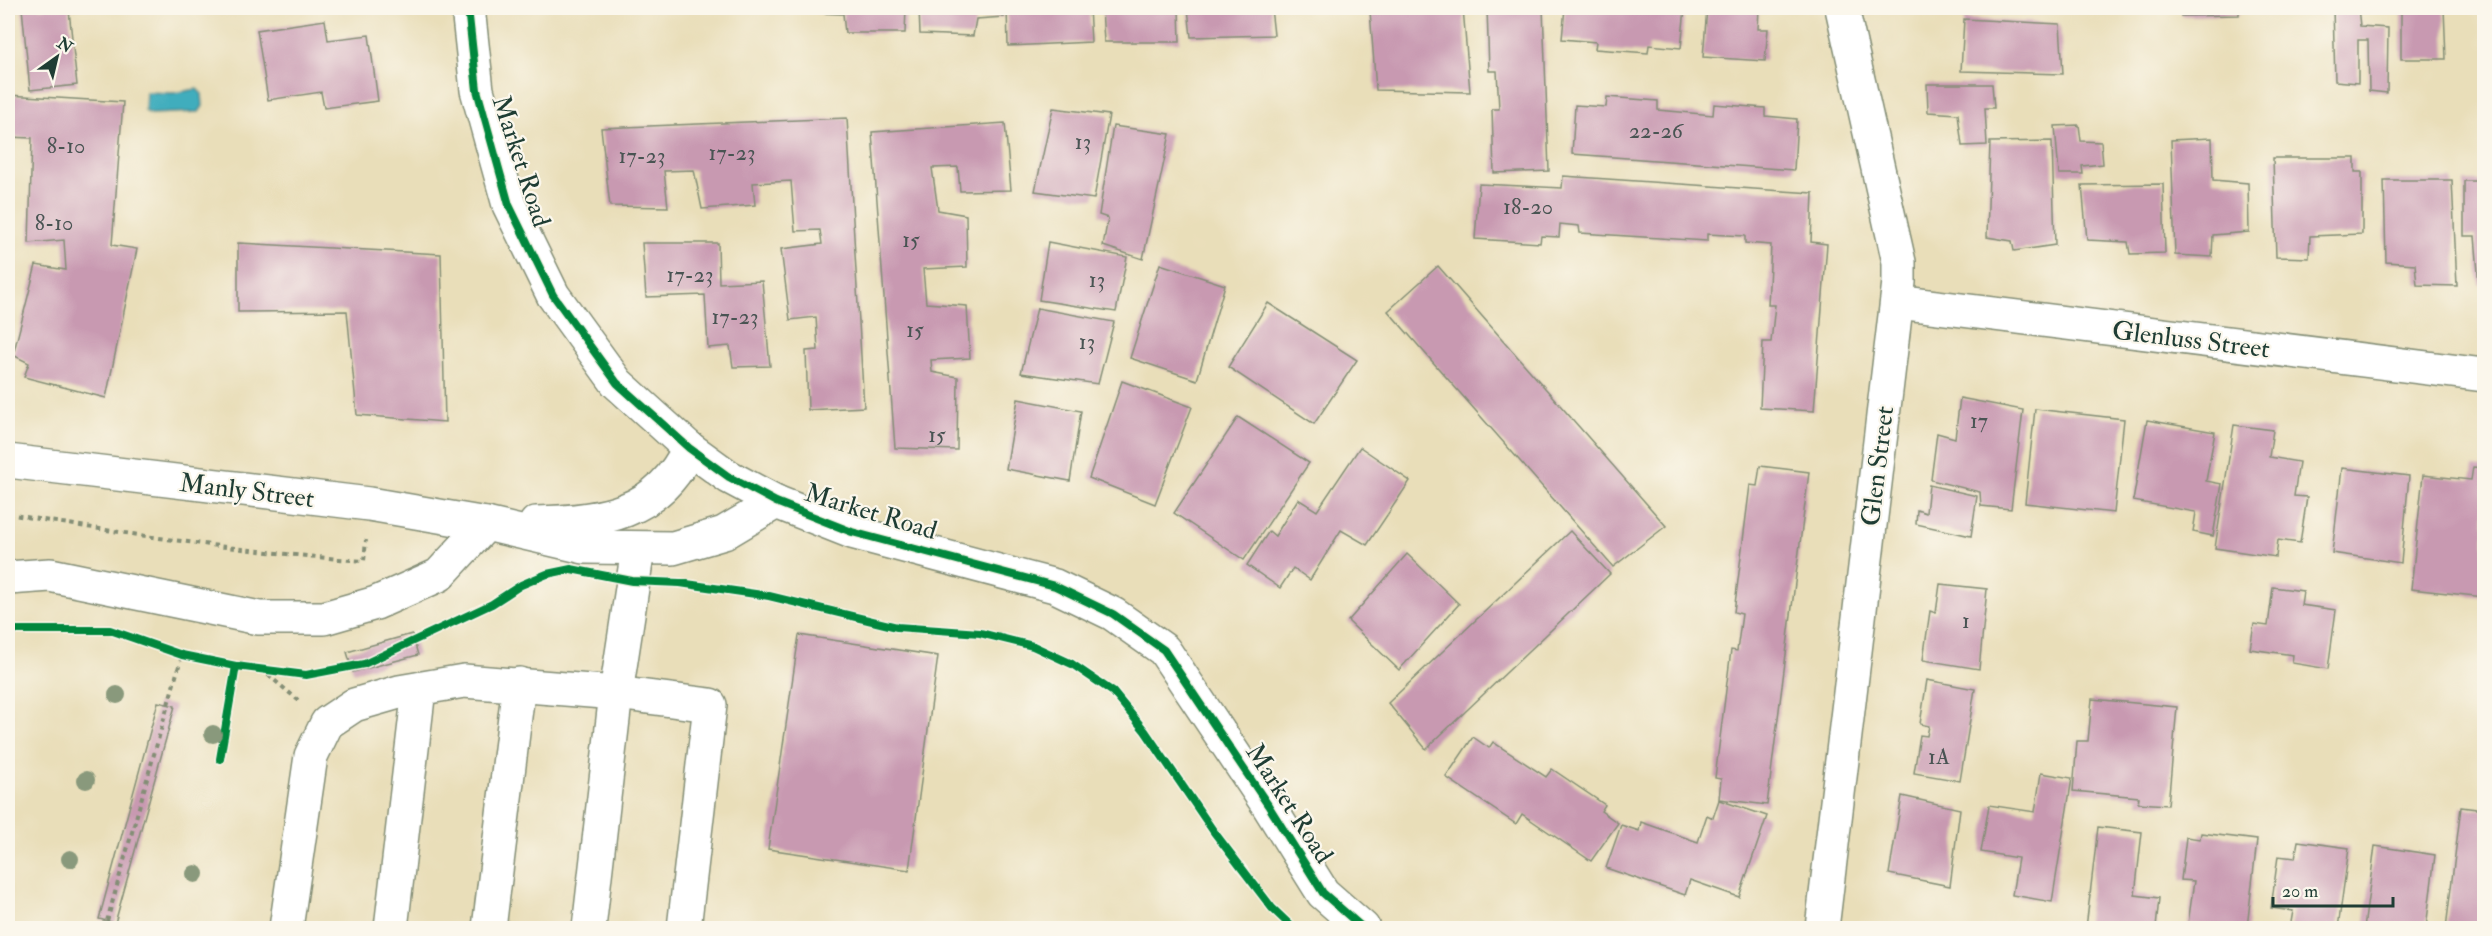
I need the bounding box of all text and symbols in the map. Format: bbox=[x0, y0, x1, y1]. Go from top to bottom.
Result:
north arrow bbox=[27, 27, 87, 87]
text: N bbox=[52, 33, 77, 58]
street label: Market Road bbox=[485, 91, 557, 231]
house number: 22-26 bbox=[1629, 117, 1685, 145]
house number: 13 bbox=[1075, 128, 1091, 156]
house number: 8-10 bbox=[47, 132, 85, 160]
house number: 17-23 bbox=[709, 139, 755, 167]
house number: 17-23 bbox=[619, 142, 665, 170]
house number: 18-20 bbox=[1503, 193, 1553, 221]
house number: 8-10 bbox=[35, 209, 73, 237]
house number: 15 bbox=[902, 226, 920, 254]
house number: 17-23 bbox=[667, 261, 713, 289]
house number: 13 bbox=[1089, 266, 1105, 294]
house number: 17-23 bbox=[712, 303, 758, 331]
street label: Glenluss Street bbox=[2110, 314, 2272, 366]
house number: 15 bbox=[906, 316, 924, 344]
house number: 13 bbox=[1079, 328, 1095, 356]
street label: Glen Street bbox=[1855, 404, 1901, 528]
house number: 17 bbox=[1970, 407, 1988, 435]
house number: 15 bbox=[928, 421, 946, 449]
street label: Manly Street bbox=[178, 467, 316, 515]
street label: Market Road bbox=[801, 477, 941, 547]
house number: 1 bbox=[1962, 607, 1970, 635]
street label: Market Road bbox=[1239, 738, 1340, 870]
house number: 1A bbox=[1928, 743, 1950, 771]
scale bar bbox=[2273, 870, 2393, 908]
text: 20 m bbox=[2282, 880, 2318, 903]

